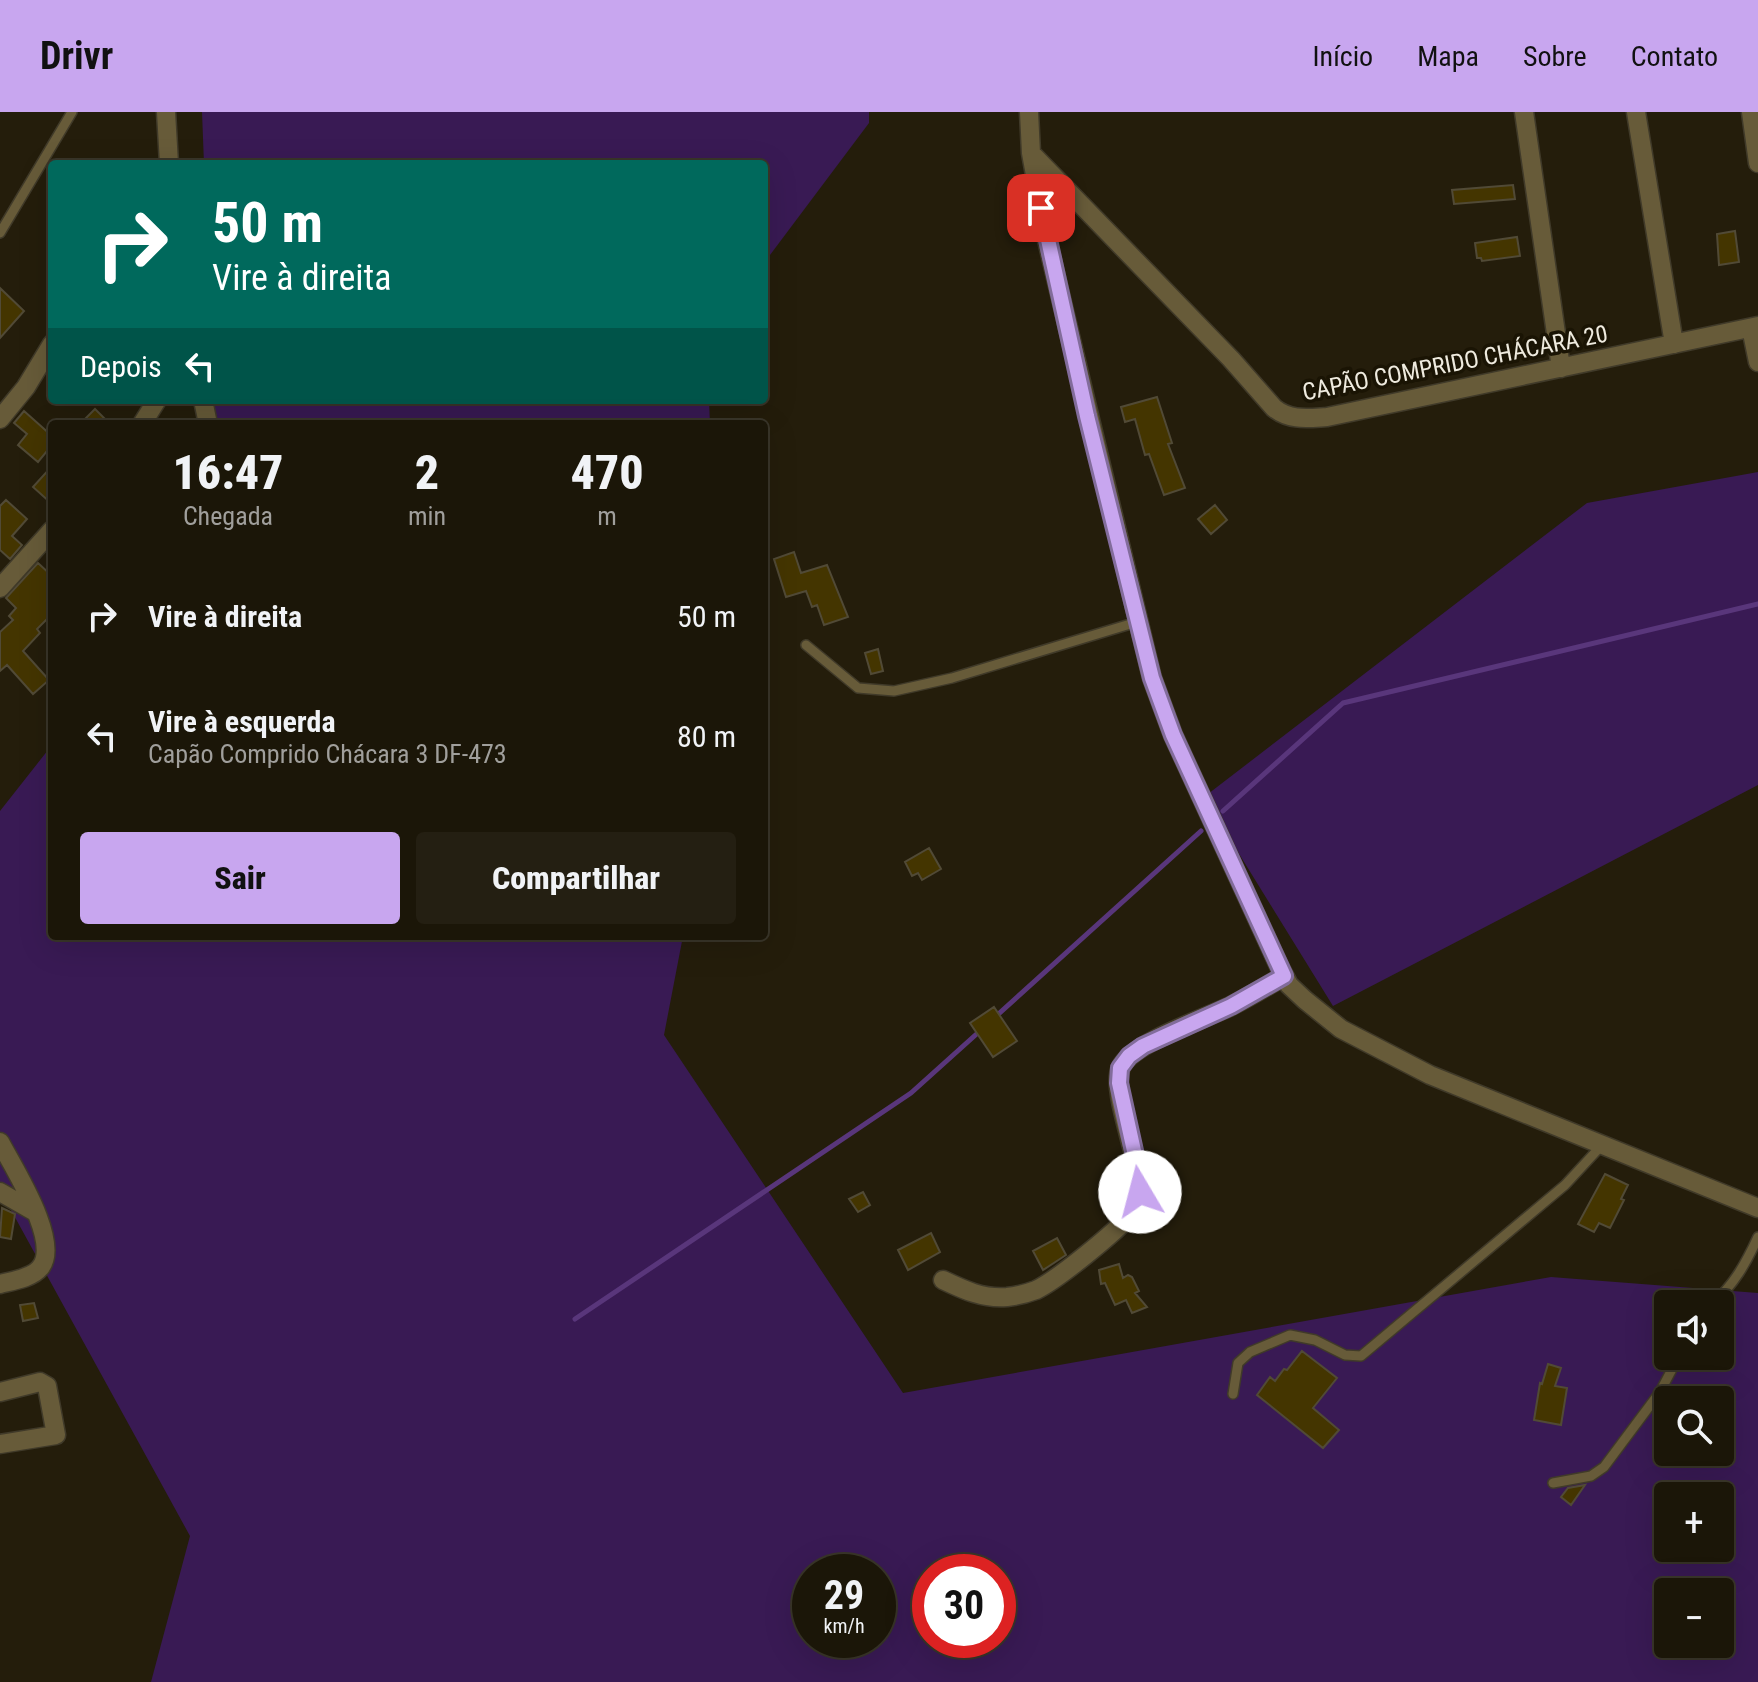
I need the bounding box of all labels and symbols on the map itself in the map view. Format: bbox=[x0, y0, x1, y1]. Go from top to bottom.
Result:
pin bbox=[1007, 174, 1075, 242]
street label: CAPÃO COMPRIDO CHÁCARA 20 bbox=[1300, 320, 1610, 406]
position arrow bbox=[1098, 1150, 1182, 1234]
speed limit sign: 30 bbox=[912, 1554, 1016, 1658]

